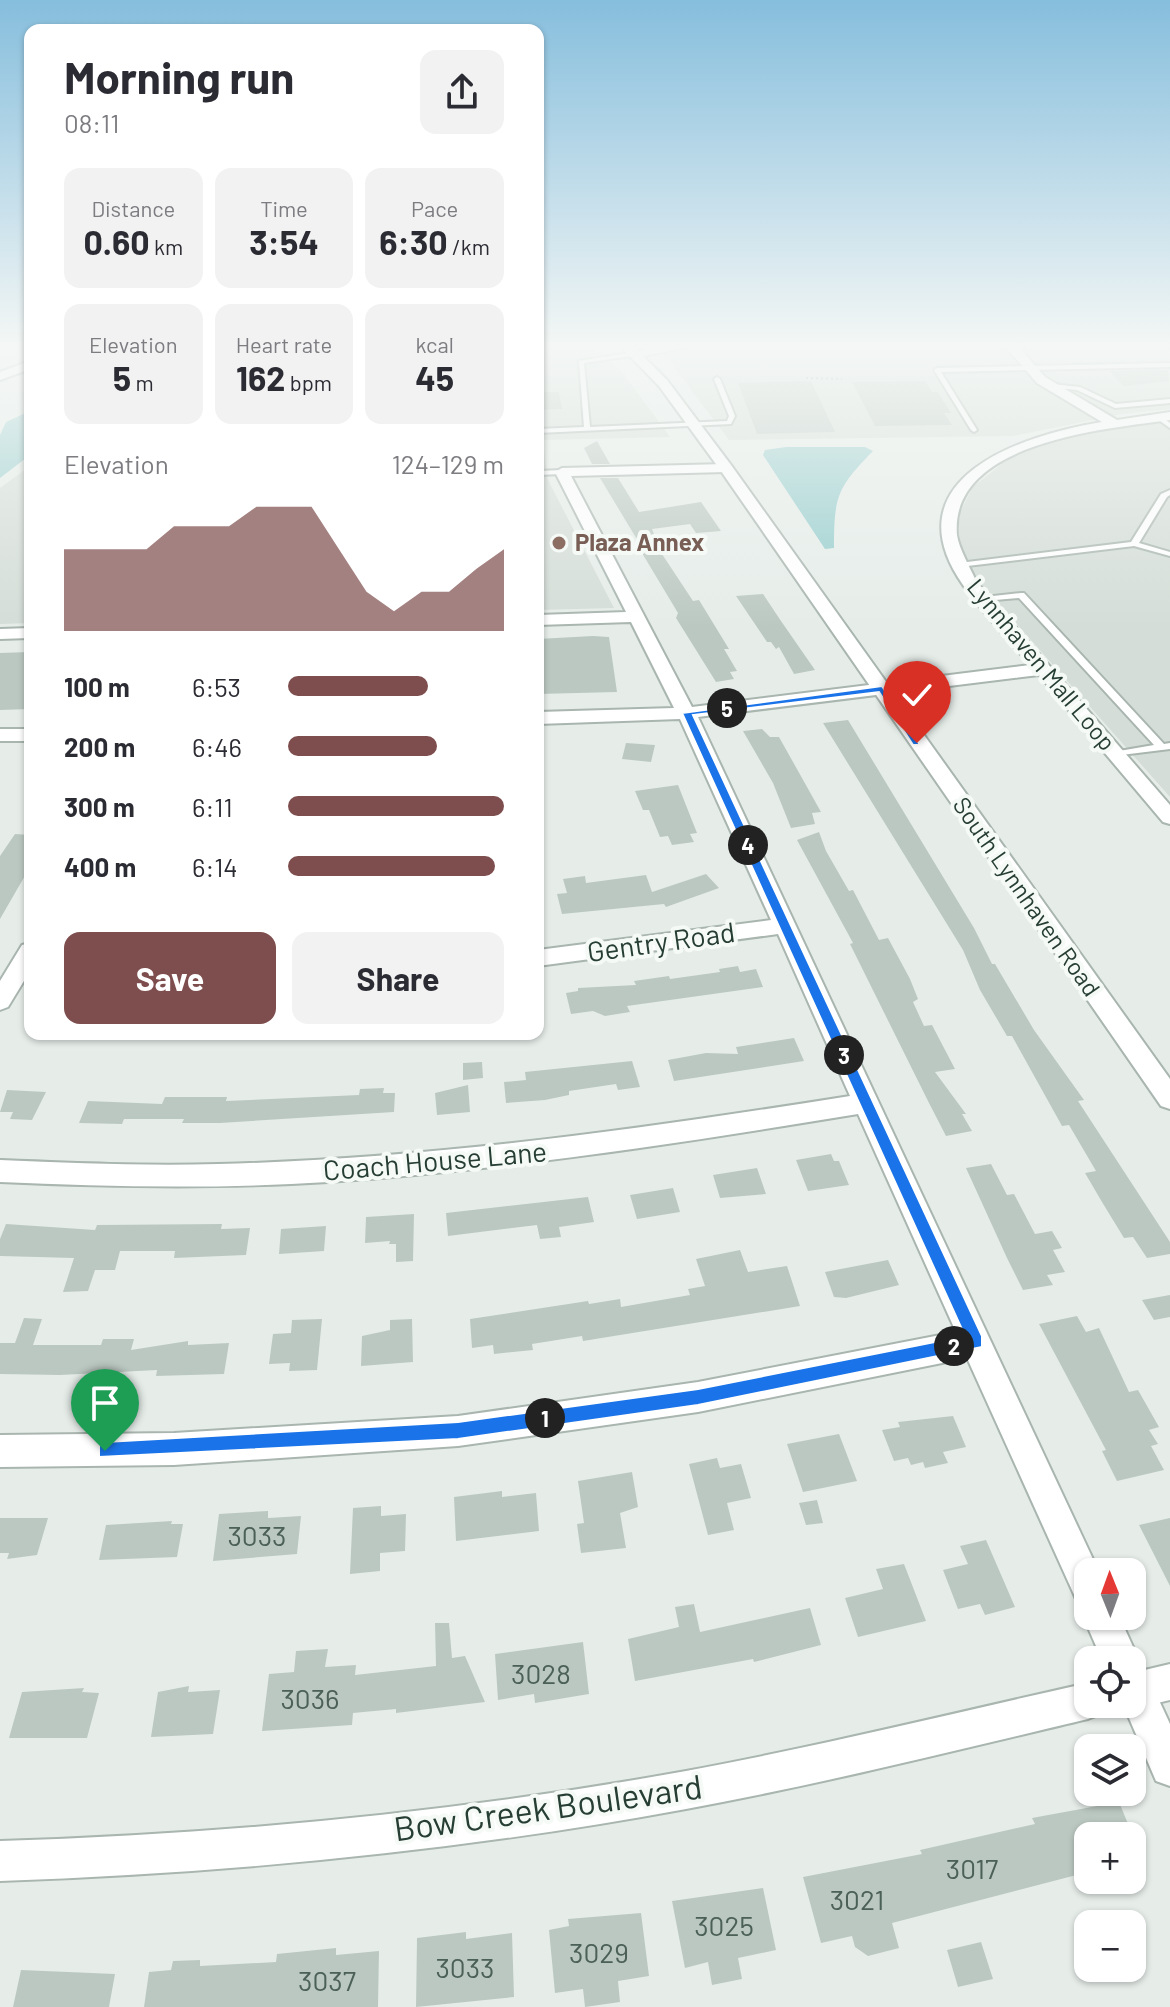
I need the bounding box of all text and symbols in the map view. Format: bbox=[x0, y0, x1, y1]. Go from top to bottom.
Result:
text: Morning run bbox=[64, 50, 294, 103]
button: share bbox=[420, 50, 504, 134]
text: 08:11 bbox=[64, 107, 119, 138]
text: Distance bbox=[91, 195, 175, 221]
text: Time bbox=[260, 195, 308, 221]
text: Pace bbox=[411, 195, 458, 221]
text: 0.60 bbox=[83, 221, 150, 262]
text: 3:54 bbox=[249, 221, 319, 262]
text: 6:30 bbox=[379, 221, 448, 262]
text: km bbox=[150, 233, 183, 259]
text: /km bbox=[448, 233, 490, 259]
text: Elevation bbox=[89, 331, 178, 357]
text: Heart rate bbox=[236, 331, 332, 357]
text: kcal bbox=[415, 331, 454, 357]
text: 5 bbox=[113, 357, 131, 398]
text: 162 bbox=[236, 357, 285, 398]
text: 45 bbox=[415, 357, 454, 398]
text: m bbox=[131, 369, 154, 395]
text: bpm bbox=[285, 369, 332, 395]
text: Elevation bbox=[64, 448, 169, 479]
text: 124–129 m bbox=[392, 448, 504, 479]
place label: Plaza Annex bbox=[575, 527, 704, 556]
marker: Plaza Annex bbox=[550, 534, 568, 552]
street label: Lynnhaven Mall Loop bbox=[962, 572, 1122, 756]
pin bbox=[883, 661, 951, 743]
text: 100 m bbox=[64, 671, 130, 702]
text: 6:53 bbox=[192, 671, 241, 702]
icon: check bbox=[895, 673, 939, 717]
pin: 5 bbox=[707, 688, 747, 728]
text: 5 bbox=[721, 695, 733, 721]
text: 200 m bbox=[64, 731, 135, 762]
text: 6:46 bbox=[192, 731, 242, 762]
text: 300 m bbox=[64, 791, 135, 822]
text: 6:11 bbox=[192, 791, 232, 822]
street label: South Lynnhaven Road bbox=[948, 791, 1107, 1001]
pin: 4 bbox=[728, 825, 768, 865]
text: 4 bbox=[741, 832, 755, 858]
text: 400 m bbox=[64, 851, 136, 882]
text: 6:14 bbox=[192, 851, 238, 882]
street label: Gentry Road bbox=[585, 914, 737, 968]
button: Save bbox=[64, 932, 276, 1024]
button: Share bbox=[292, 932, 504, 1024]
pin: 3 bbox=[824, 1035, 864, 1075]
text: 3 bbox=[838, 1042, 850, 1068]
street label: Coach House Lane bbox=[322, 1133, 548, 1187]
pin: 2 bbox=[934, 1326, 974, 1366]
text: 2 bbox=[948, 1333, 960, 1359]
pin bbox=[71, 1369, 139, 1451]
icon: arrive bbox=[83, 1381, 127, 1425]
pin: 1 bbox=[525, 1398, 565, 1438]
text: 1 bbox=[541, 1405, 549, 1431]
house number: 3033 bbox=[227, 1518, 287, 1552]
north arrow bbox=[1074, 1558, 1146, 1630]
map controls bbox=[1074, 1558, 1146, 1982]
button: locate bbox=[1074, 1646, 1146, 1718]
house number: 3028 bbox=[511, 1656, 571, 1690]
house number: 3036 bbox=[280, 1681, 340, 1715]
button: layers bbox=[1074, 1734, 1146, 1806]
street label: Bow Creek Boulevard bbox=[391, 1765, 705, 1848]
button: + bbox=[1074, 1822, 1146, 1894]
house number: 3017 bbox=[946, 1851, 998, 1885]
house number: 3021 bbox=[830, 1882, 884, 1916]
house number: 3025 bbox=[694, 1908, 754, 1942]
button: − bbox=[1074, 1910, 1146, 1982]
house number: 3029 bbox=[569, 1935, 629, 1969]
house number: 3033 bbox=[435, 1950, 495, 1984]
house number: 3037 bbox=[298, 1963, 356, 1997]

